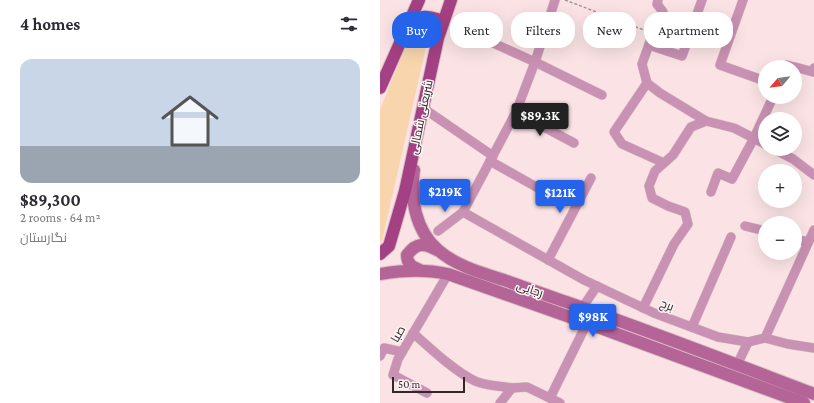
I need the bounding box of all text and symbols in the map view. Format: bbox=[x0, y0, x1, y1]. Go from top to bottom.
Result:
chip: Buy bbox=[392, 12, 442, 48]
chip: Rent bbox=[450, 12, 503, 48]
chip: Filters bbox=[511, 12, 575, 48]
chip: New bbox=[583, 12, 636, 48]
chip: Apartment bbox=[644, 12, 733, 48]
icon: filters bbox=[338, 13, 360, 35]
text: 4 homes bbox=[20, 15, 80, 34]
north arrow bbox=[758, 60, 802, 104]
map controls bbox=[758, 60, 802, 260]
street label: شریعتی شمالی bbox=[406, 78, 436, 156]
icon: home bbox=[154, 85, 226, 157]
pin: $89.3K bbox=[507, 103, 573, 137]
text: $89.3K bbox=[521, 108, 560, 123]
button: layers bbox=[758, 112, 802, 156]
button: + bbox=[758, 164, 802, 208]
pin: $219K bbox=[417, 179, 473, 213]
pin: $121K bbox=[532, 180, 588, 214]
text: $219K bbox=[428, 184, 462, 199]
text: $121K bbox=[544, 185, 576, 200]
text: $89,300 bbox=[20, 191, 81, 210]
text: 2 rooms · 64 m² bbox=[20, 210, 101, 225]
button: − bbox=[758, 216, 802, 260]
text: نگارستان bbox=[20, 230, 67, 245]
street label: رجایی bbox=[515, 278, 545, 300]
street label: برج bbox=[658, 296, 676, 315]
pin: $98K bbox=[569, 304, 617, 338]
text: $98K bbox=[578, 309, 608, 324]
street label: صبا bbox=[388, 323, 408, 345]
scale bar bbox=[392, 375, 465, 394]
text: 50 m bbox=[398, 378, 420, 390]

